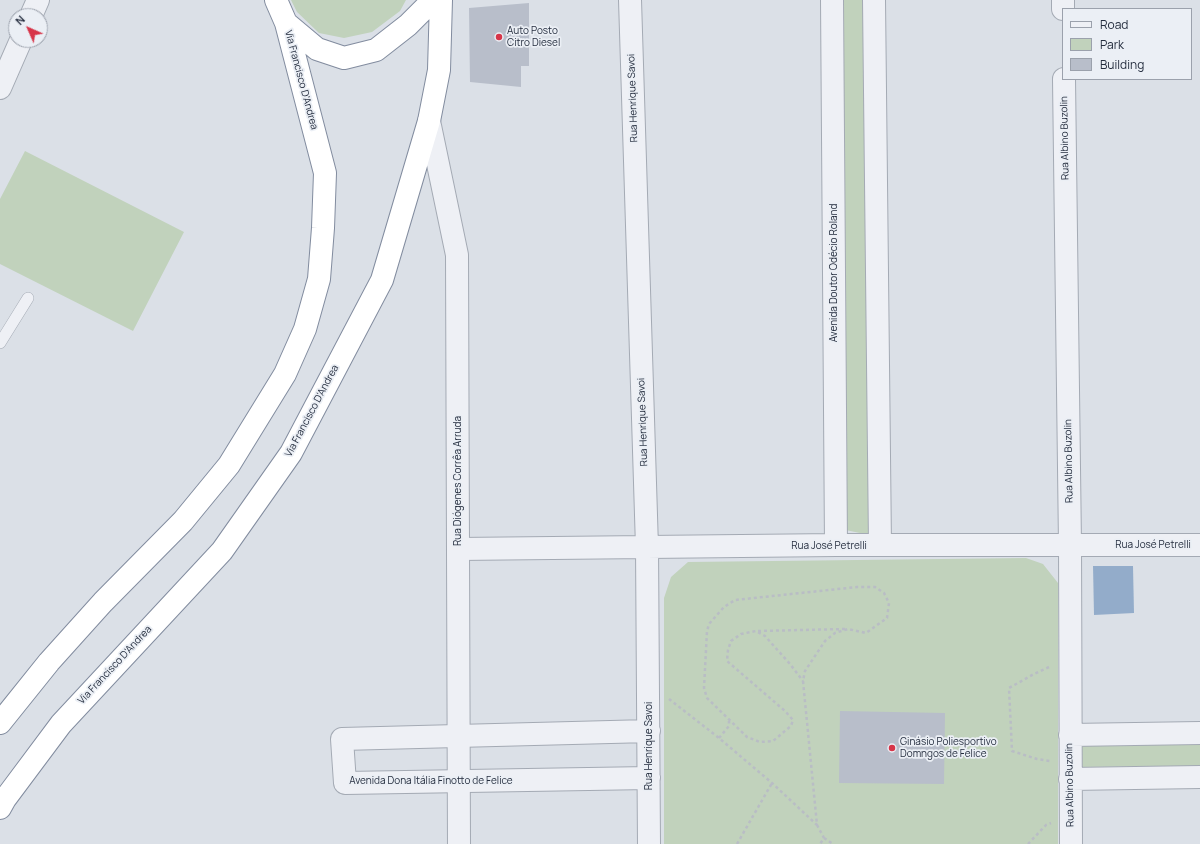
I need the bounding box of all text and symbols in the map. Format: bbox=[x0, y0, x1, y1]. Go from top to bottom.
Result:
north arrow bbox=[8, 8, 48, 48]
legend bbox=[1062, 8, 1192, 80]
text: N bbox=[12, 12, 28, 28]
text: Road bbox=[1100, 16, 1128, 33]
place label: Auto Posto Citro Diesel bbox=[507, 25, 560, 48]
street label: Via Francisco D'Andrea bbox=[282, 29, 320, 131]
marker: Auto Posto Citro Diesel bbox=[494, 32, 504, 42]
text: Park bbox=[1100, 36, 1124, 53]
street label: Rua Henrique Savoi bbox=[625, 54, 641, 142]
text: Building bbox=[1100, 56, 1144, 73]
street label: Rua Albino Buzolin bbox=[1058, 96, 1072, 180]
street label: Avenida Doutor Odécio Roland bbox=[828, 204, 840, 342]
street label: Via Francisco D'Andrea bbox=[283, 363, 341, 459]
street label: Rua Henrique Savoi bbox=[635, 378, 651, 466]
street label: Rua Diógenes Corrêa Arruda bbox=[452, 416, 464, 546]
street label: Rua Albino Buzolin bbox=[1062, 419, 1076, 503]
street label: Rua José Petrelli bbox=[1115, 539, 1191, 551]
street label: Rua José Petrelli bbox=[791, 540, 867, 552]
street label: Via Francisco D'Andrea bbox=[76, 623, 154, 707]
street label: Rua Henrique Savoi bbox=[643, 702, 655, 790]
place label: Ginásio Poliesportivo Domngos de Felice bbox=[900, 736, 997, 760]
marker: Ginásio Poliesportivo Domngos de Felice bbox=[887, 743, 897, 753]
street label: Rua Albino Buzolin bbox=[1063, 743, 1077, 827]
street label: Avenida Dona Itália Finotto de Felice bbox=[349, 775, 513, 787]

